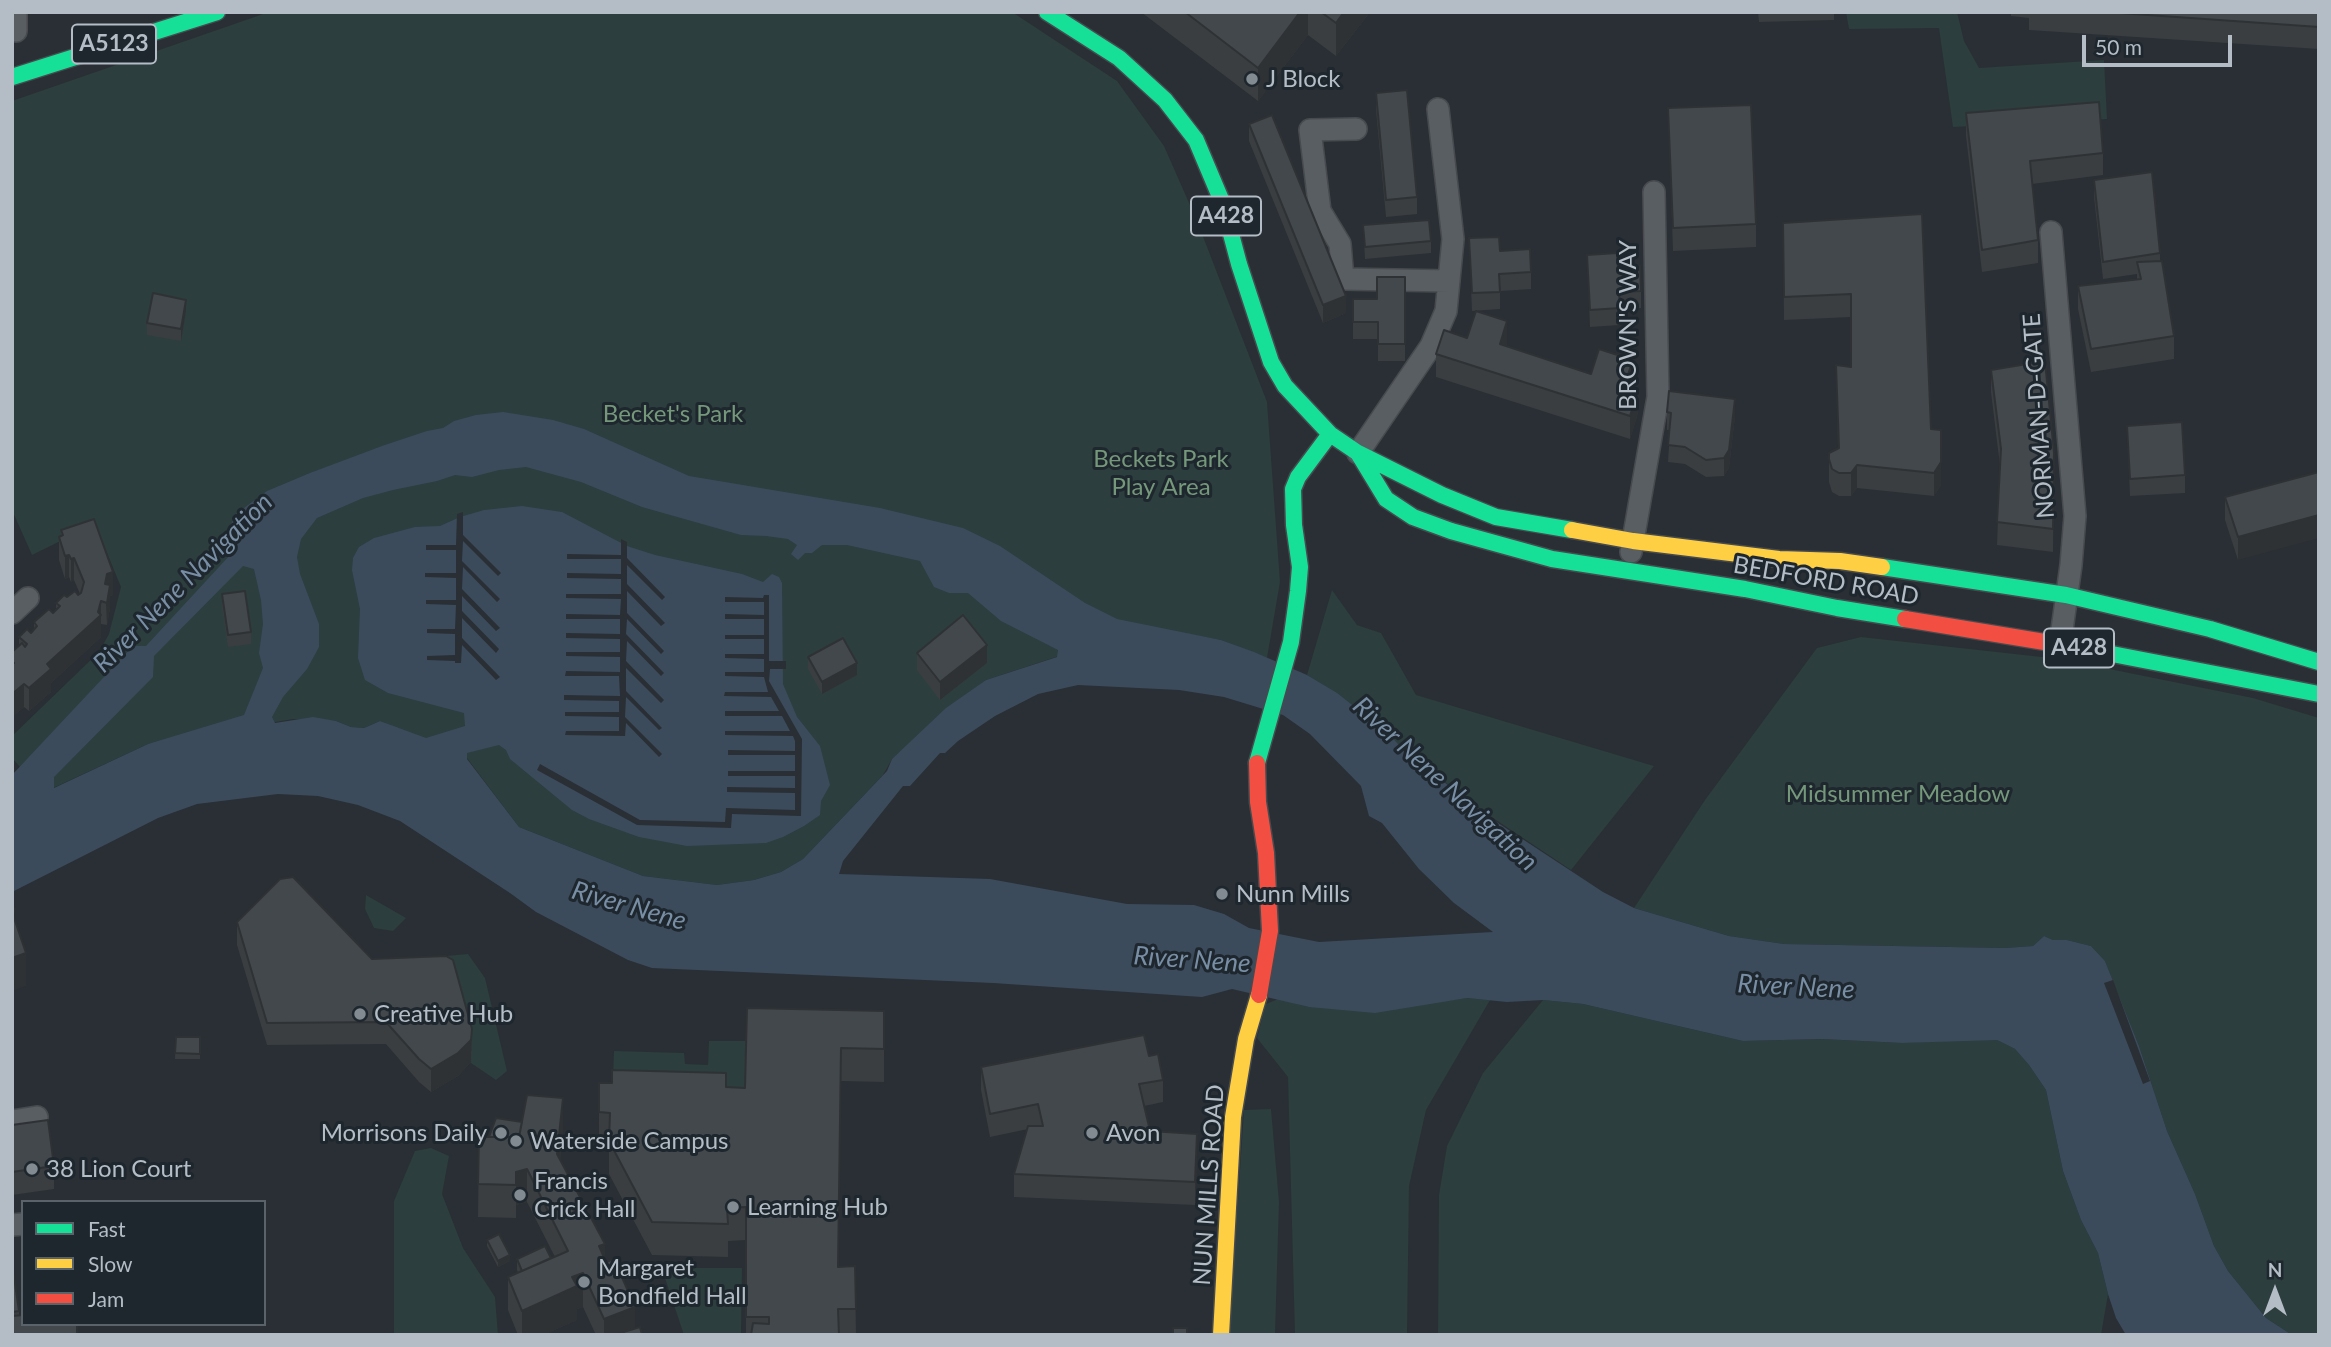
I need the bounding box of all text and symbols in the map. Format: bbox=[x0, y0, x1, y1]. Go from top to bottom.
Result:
scale bar bbox=[2086, 21, 2236, 65]
road number: A5123 bbox=[72, 24, 156, 64]
text: 50 m bbox=[2095, 34, 2142, 59]
place label: J Block bbox=[1266, 65, 1340, 93]
marker: J Block bbox=[1244, 71, 1260, 87]
road number: A428 bbox=[1191, 196, 1261, 236]
street label: BROWN'S WAY bbox=[1614, 240, 1642, 410]
street label: NORMAN-D-GATE bbox=[2017, 313, 2061, 519]
park label: Becket's Park bbox=[603, 400, 743, 428]
park label: Beckets Park Play Area bbox=[1093, 445, 1229, 501]
water label: River Nene Navigation bbox=[87, 487, 279, 679]
street label: BEDFORD ROAD bbox=[1731, 551, 1921, 611]
road number: A428 bbox=[2044, 628, 2114, 668]
water label: River Nene Navigation bbox=[1346, 690, 1544, 878]
park label: Midsummer Meadow bbox=[1786, 780, 2010, 808]
water label: River Nene bbox=[568, 875, 690, 937]
place label: Nunn Mills bbox=[1236, 880, 1350, 908]
marker: Nunn Mills bbox=[1214, 886, 1230, 902]
water label: River Nene bbox=[1132, 940, 1252, 980]
water label: River Nene bbox=[1737, 968, 1855, 1006]
place label: Creative Hub bbox=[374, 1000, 513, 1028]
marker: Creative Hub bbox=[352, 1006, 368, 1022]
street label: NUN MILLS ROAD bbox=[1188, 1084, 1230, 1286]
place label: Morrisons Daily bbox=[321, 1119, 487, 1147]
place label: Avon bbox=[1106, 1119, 1160, 1147]
marker: Morrisons Daily bbox=[493, 1125, 509, 1141]
marker: Avon bbox=[1084, 1125, 1100, 1141]
place label: Waterside Campus bbox=[530, 1127, 728, 1155]
marker: Waterside Campus bbox=[508, 1133, 524, 1149]
place label: 38 Lion Court bbox=[46, 1155, 191, 1183]
marker: 38 Lion Court bbox=[24, 1161, 40, 1177]
place label: Francis Crick Hall bbox=[534, 1167, 635, 1223]
marker: Francis Crick Hall bbox=[512, 1187, 528, 1203]
place label: Learning Hub bbox=[747, 1193, 888, 1221]
marker: Learning Hub bbox=[725, 1199, 741, 1215]
legend bbox=[21, 1200, 266, 1326]
text: Fast bbox=[88, 1216, 125, 1241]
text: Slow bbox=[88, 1251, 132, 1276]
place label: Margaret Bondfield Hall bbox=[598, 1254, 747, 1310]
north arrow bbox=[2240, 1256, 2310, 1326]
text: N bbox=[2268, 1258, 2282, 1281]
marker: Margaret Bondfield Hall bbox=[576, 1274, 592, 1290]
text: Jam bbox=[88, 1286, 124, 1311]

